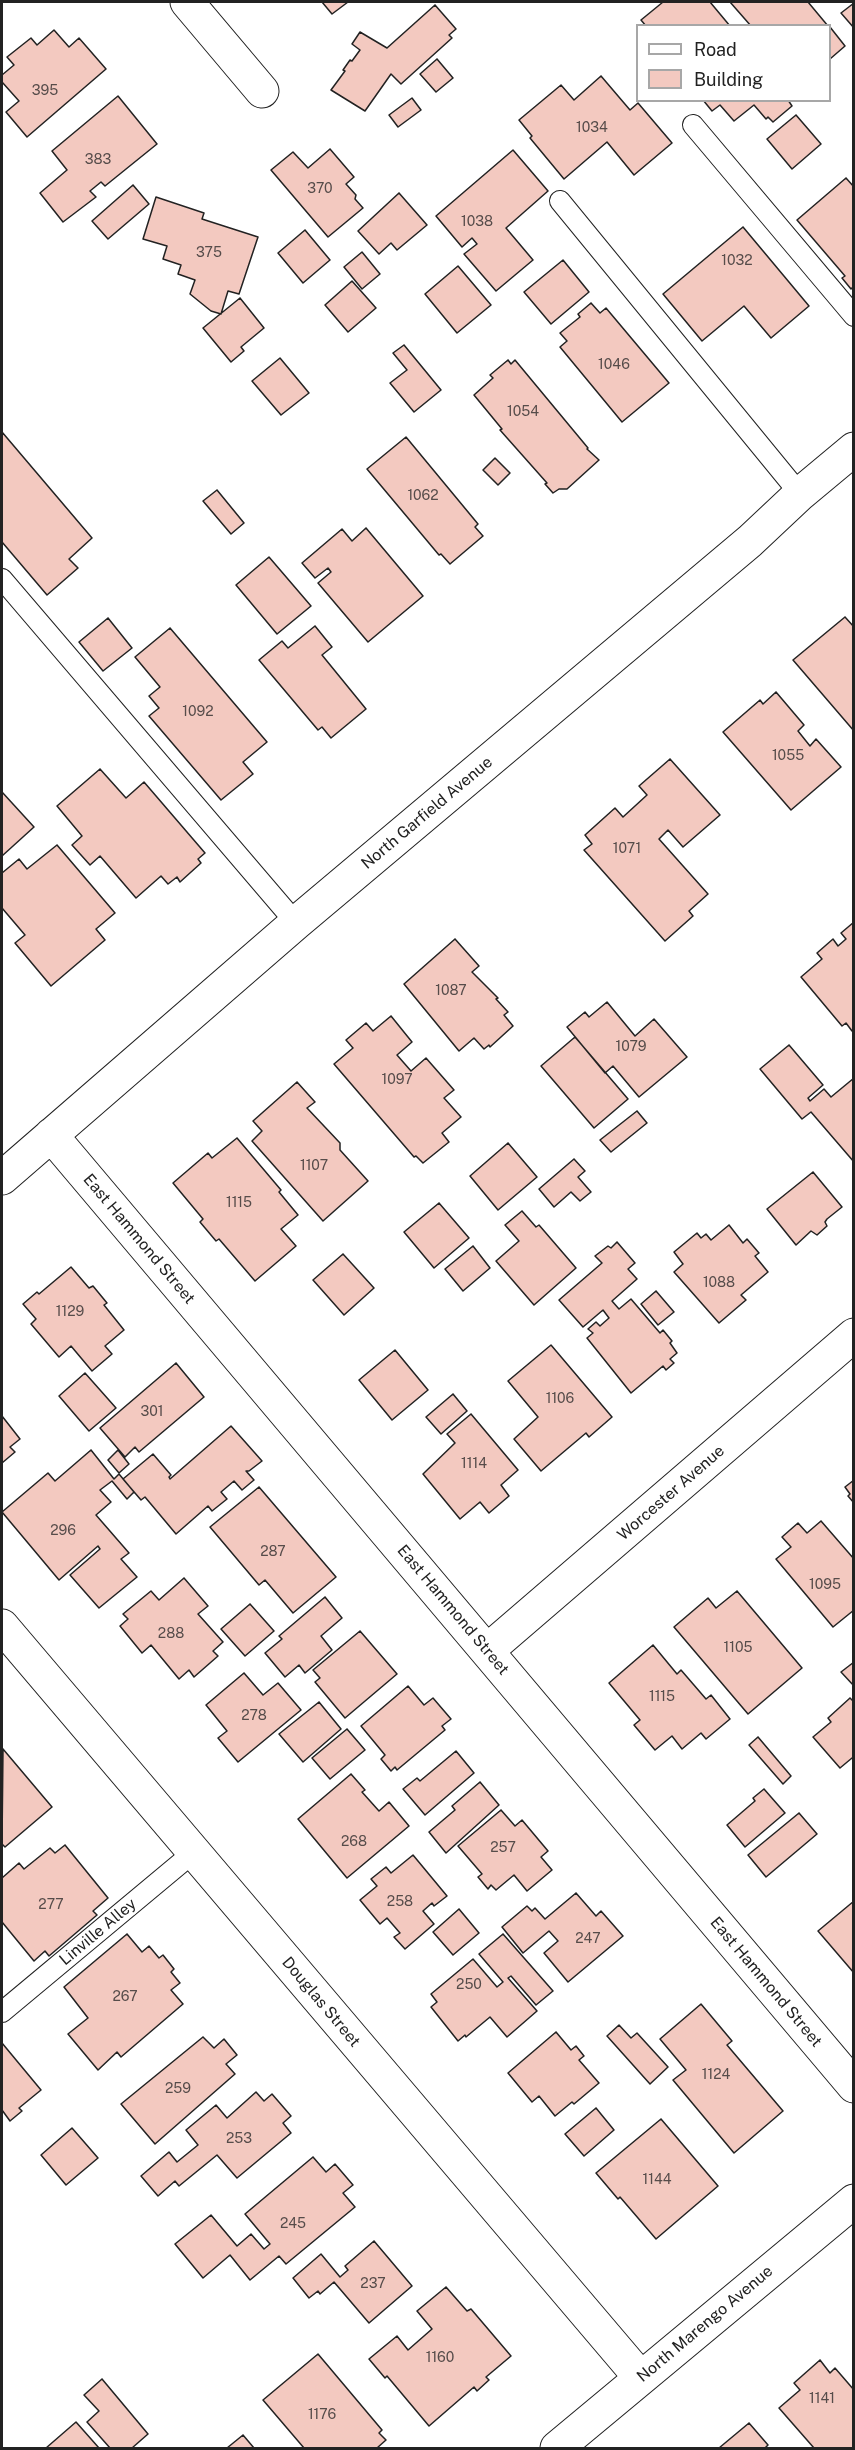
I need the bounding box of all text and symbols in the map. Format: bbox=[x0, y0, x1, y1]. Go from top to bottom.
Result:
legend bbox=[636, 24, 831, 102]
text: Road bbox=[694, 39, 737, 60]
text: Building bbox=[694, 69, 763, 90]
house number: 395 bbox=[32, 83, 58, 99]
house number: 1034 bbox=[576, 120, 608, 136]
house number: 383 bbox=[85, 152, 111, 168]
house number: 370 bbox=[307, 181, 333, 197]
house number: 1038 bbox=[461, 214, 493, 230]
house number: 375 bbox=[196, 245, 222, 261]
house number: 1032 bbox=[721, 253, 753, 269]
house number: 1046 bbox=[598, 357, 630, 373]
house number: 1054 bbox=[507, 404, 539, 420]
house number: 1062 bbox=[407, 488, 439, 504]
house number: 1092 bbox=[182, 704, 214, 720]
house number: 1055 bbox=[772, 748, 804, 764]
street label: North Garfield Avenue bbox=[358, 753, 496, 873]
house number: 1071 bbox=[613, 841, 641, 857]
house number: 1087 bbox=[435, 983, 467, 999]
house number: 1079 bbox=[616, 1039, 646, 1055]
house number: 1097 bbox=[381, 1072, 413, 1088]
house number: 1107 bbox=[300, 1158, 328, 1174]
street label: East Hammond Street bbox=[79, 1170, 199, 1308]
house number: 1115 bbox=[226, 1195, 252, 1211]
house number: 1088 bbox=[703, 1275, 735, 1291]
house number: 1129 bbox=[56, 1304, 84, 1320]
house number: 1106 bbox=[546, 1391, 574, 1407]
house number: 301 bbox=[141, 1404, 163, 1420]
street label: Worcester Avenue bbox=[614, 1441, 728, 1545]
house number: 1114 bbox=[461, 1456, 487, 1472]
house number: 296 bbox=[50, 1523, 76, 1539]
street label: East Hammond Street bbox=[393, 1541, 513, 1679]
house number: 287 bbox=[260, 1544, 286, 1560]
house number: 1095 bbox=[809, 1577, 841, 1593]
house number: 288 bbox=[158, 1626, 184, 1642]
house number: 1105 bbox=[724, 1640, 752, 1656]
house number: 1115 bbox=[649, 1689, 675, 1705]
house number: 278 bbox=[241, 1708, 267, 1724]
house number: 268 bbox=[341, 1834, 367, 1850]
house number: 257 bbox=[490, 1840, 516, 1856]
street label: Linville Alley bbox=[56, 1894, 140, 1970]
house number: 258 bbox=[387, 1894, 413, 1910]
house number: 277 bbox=[38, 1897, 64, 1913]
street label: East Hammond Street bbox=[706, 1913, 826, 2051]
house number: 247 bbox=[575, 1931, 601, 1947]
street label: Douglas Street bbox=[278, 1953, 364, 2051]
house number: 250 bbox=[456, 1977, 482, 1993]
house number: 267 bbox=[112, 1989, 138, 2005]
house number: 1124 bbox=[702, 2067, 730, 2083]
house number: 259 bbox=[165, 2081, 191, 2097]
house number: 253 bbox=[226, 2131, 252, 2147]
house number: 1144 bbox=[643, 2172, 671, 2188]
house number: 245 bbox=[280, 2216, 306, 2232]
street label: North Marengo Avenue bbox=[633, 2262, 777, 2386]
house number: 237 bbox=[360, 2276, 386, 2292]
house number: 1160 bbox=[426, 2350, 454, 2366]
house number: 1141 bbox=[809, 2391, 835, 2407]
house number: 1176 bbox=[308, 2407, 336, 2423]

